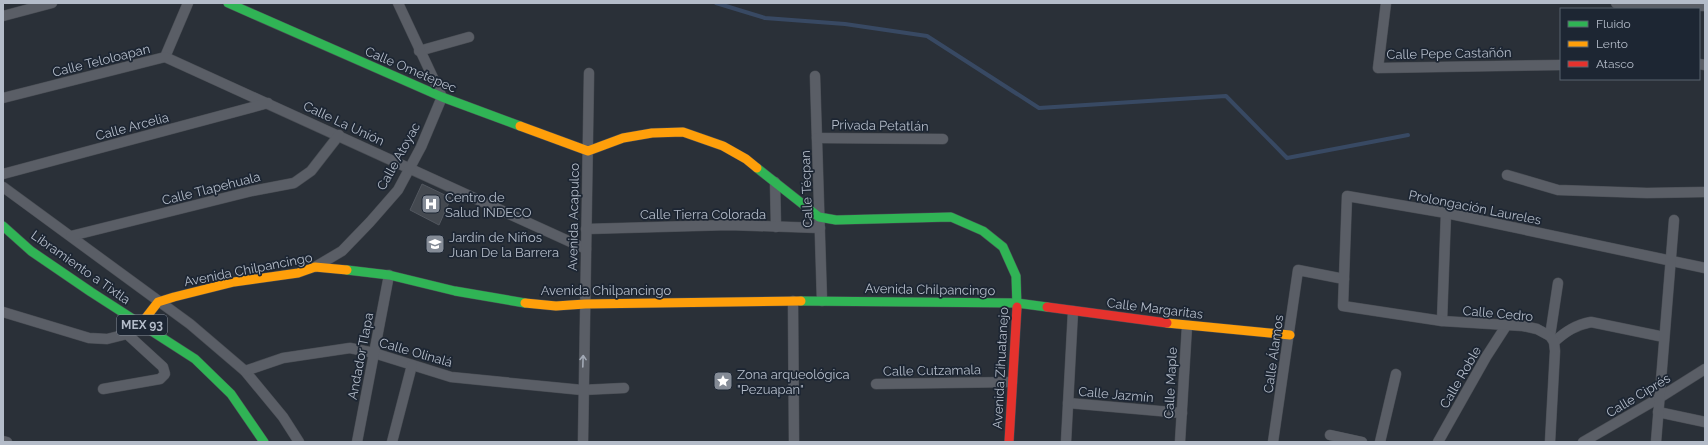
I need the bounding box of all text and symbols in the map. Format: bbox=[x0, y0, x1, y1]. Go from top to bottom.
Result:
legend bbox=[1560, 8, 1700, 80]
text: Fluido bbox=[1596, 17, 1631, 31]
text: Lento bbox=[1596, 37, 1628, 51]
street label: Calle Teloloapan bbox=[51, 41, 151, 80]
street label: Calle Ometepec bbox=[363, 43, 459, 95]
street label: Calle Pepe Castañón bbox=[1386, 45, 1512, 62]
text: Atasco bbox=[1596, 57, 1634, 71]
street label: Calle La Unión bbox=[301, 98, 387, 149]
street label: Calle Arcelia bbox=[94, 110, 170, 143]
street label: Privada Petatlán bbox=[831, 117, 929, 134]
street label: Calle Atoyac bbox=[374, 120, 423, 193]
street label: Calle Técpan bbox=[798, 150, 815, 228]
street label: Avenida Acapulco bbox=[565, 163, 582, 271]
street label: Calle Tlapehuala bbox=[160, 169, 262, 208]
street label: Prolongación Laureles bbox=[1407, 187, 1542, 228]
place label: Centro de Salud INDECO bbox=[445, 190, 532, 220]
hospital icon: Centro de Salud INDECO bbox=[420, 193, 442, 215]
street label: Calle Tierra Colorada bbox=[640, 207, 766, 222]
street label: Libramiento a Tixtla bbox=[28, 228, 133, 307]
place label: Jardín de Niños Juan De la Barrera bbox=[449, 230, 559, 260]
school or university icon: Jardín de Niños Juan De la Barrera bbox=[424, 233, 446, 255]
street label: Avenida Chilpancingo bbox=[183, 250, 314, 289]
street label: Avenida Chilpancingo bbox=[865, 281, 996, 298]
street label: Avenida Chilpancingo bbox=[541, 283, 671, 298]
street label: Calle Margaritas bbox=[1106, 295, 1204, 322]
street label: Calle Cedro bbox=[1462, 303, 1534, 324]
street label: Avenida Zihuatanejo bbox=[990, 306, 1011, 429]
street label: Andador Tlapa bbox=[345, 311, 376, 401]
street label: Calle Álamos bbox=[1261, 314, 1286, 394]
road number: MEX 93 bbox=[117, 315, 167, 335]
street label: Calle Olinalá bbox=[378, 335, 454, 370]
street label: Calle Roble bbox=[1437, 343, 1484, 411]
street label: Calle Maple bbox=[1161, 347, 1180, 419]
one-way arrow bbox=[579, 355, 587, 368]
street label: Calle Cutzamala bbox=[883, 362, 981, 379]
place label: Zona arqueológica "Pezuapan" bbox=[737, 367, 850, 397]
place icon: Zona arqueológica "Pezuapan" bbox=[712, 370, 734, 392]
street label: Calle Ciprés bbox=[1604, 370, 1673, 420]
street label: Calle Jazmín bbox=[1078, 384, 1154, 405]

